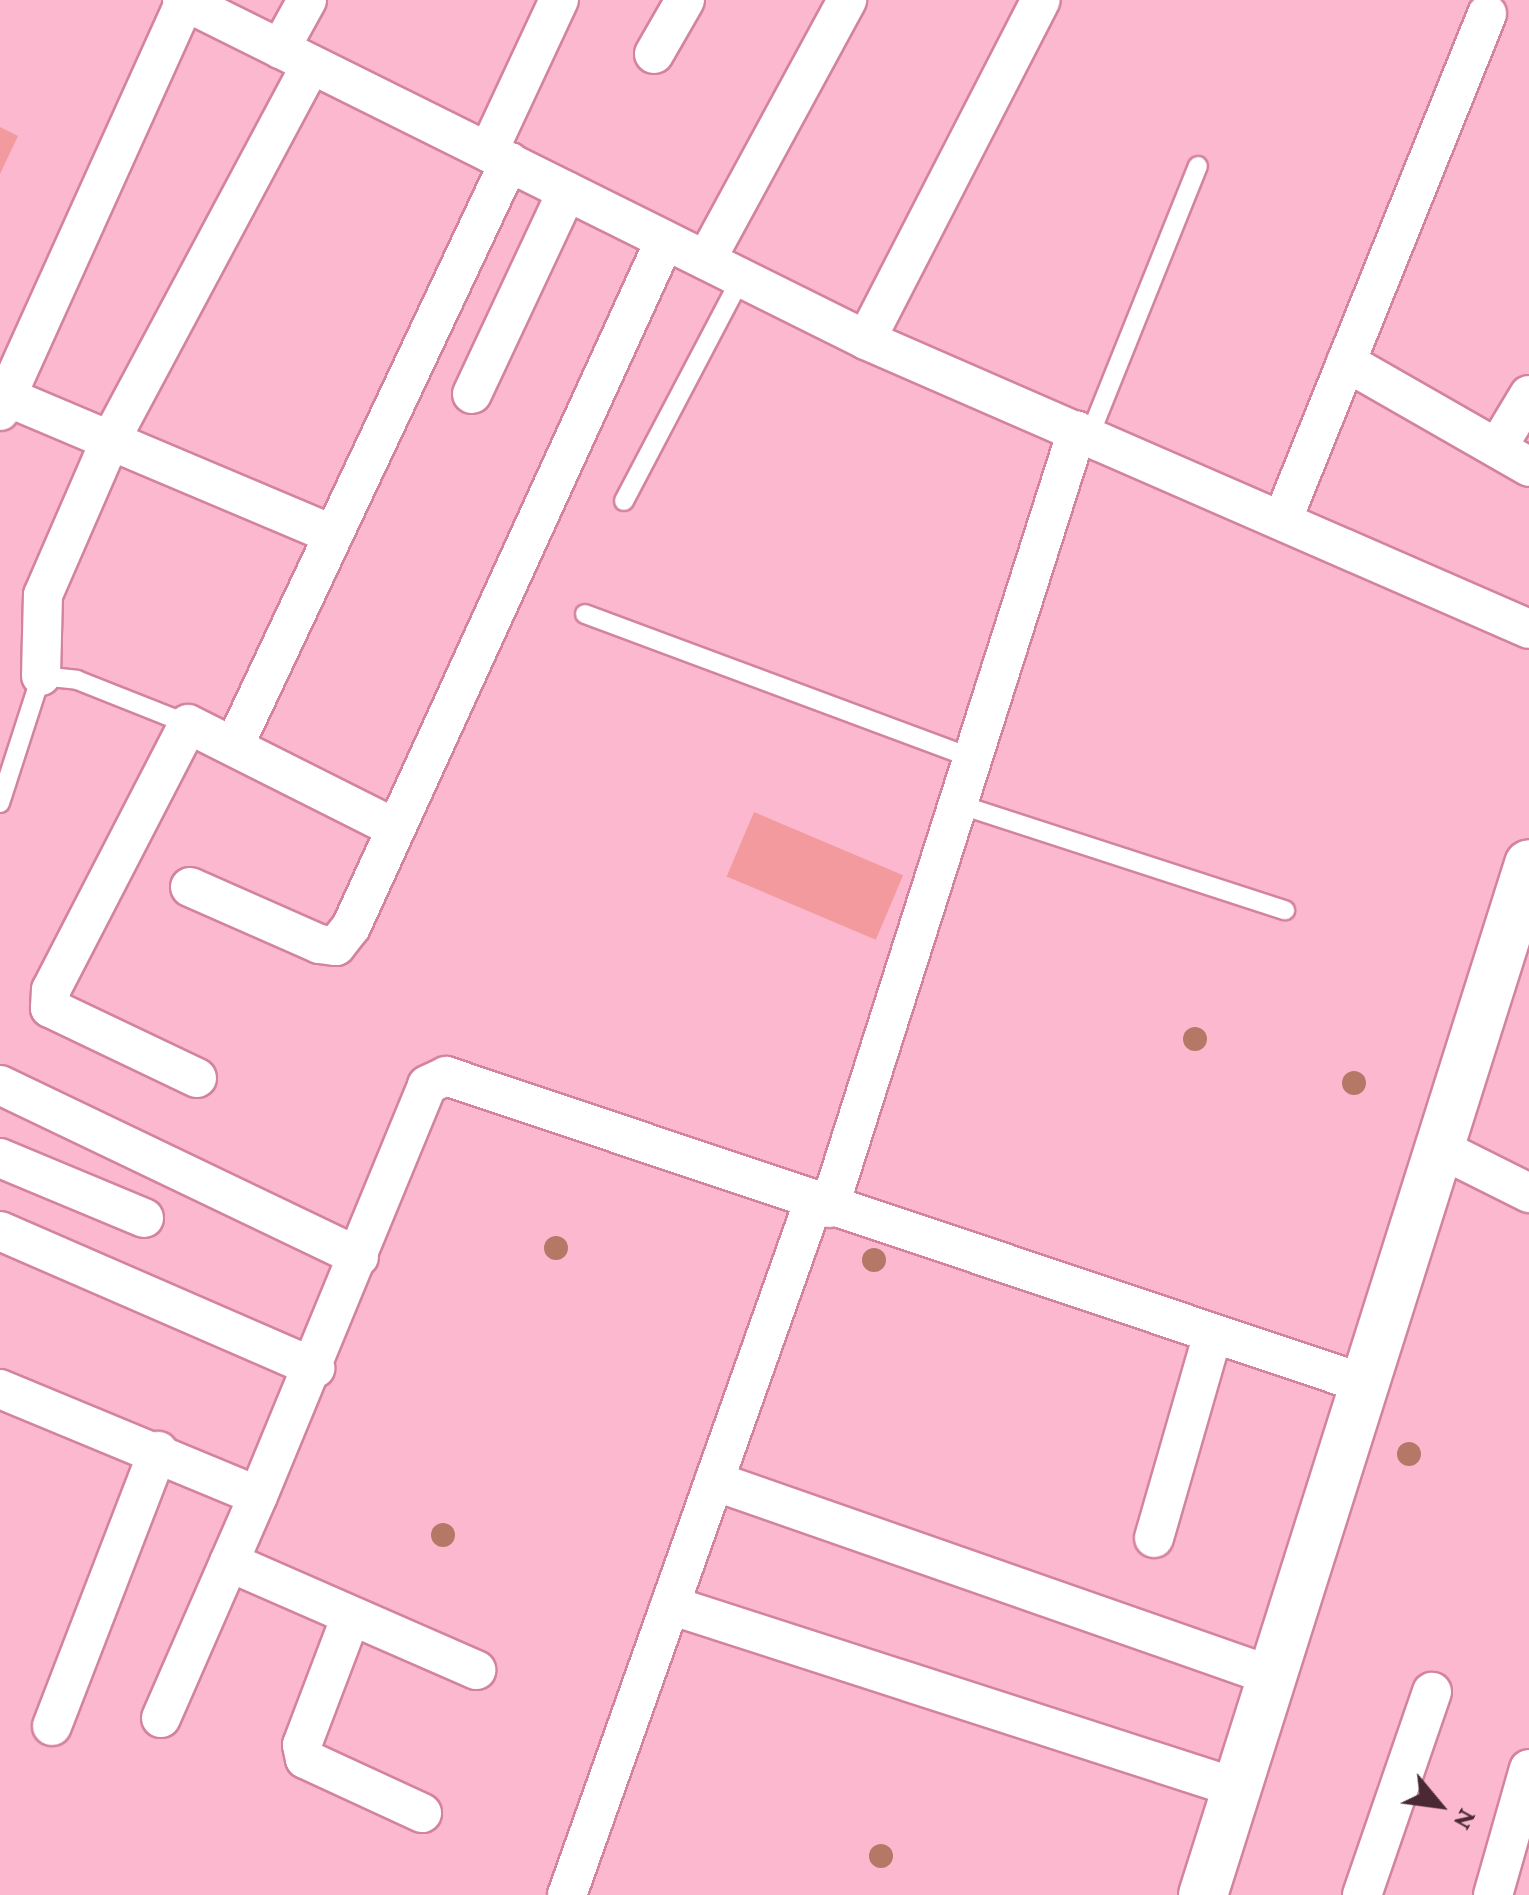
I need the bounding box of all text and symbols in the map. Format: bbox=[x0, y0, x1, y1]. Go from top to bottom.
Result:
north arrow bbox=[1389, 1755, 1489, 1855]
text: N bbox=[1447, 1804, 1484, 1836]

